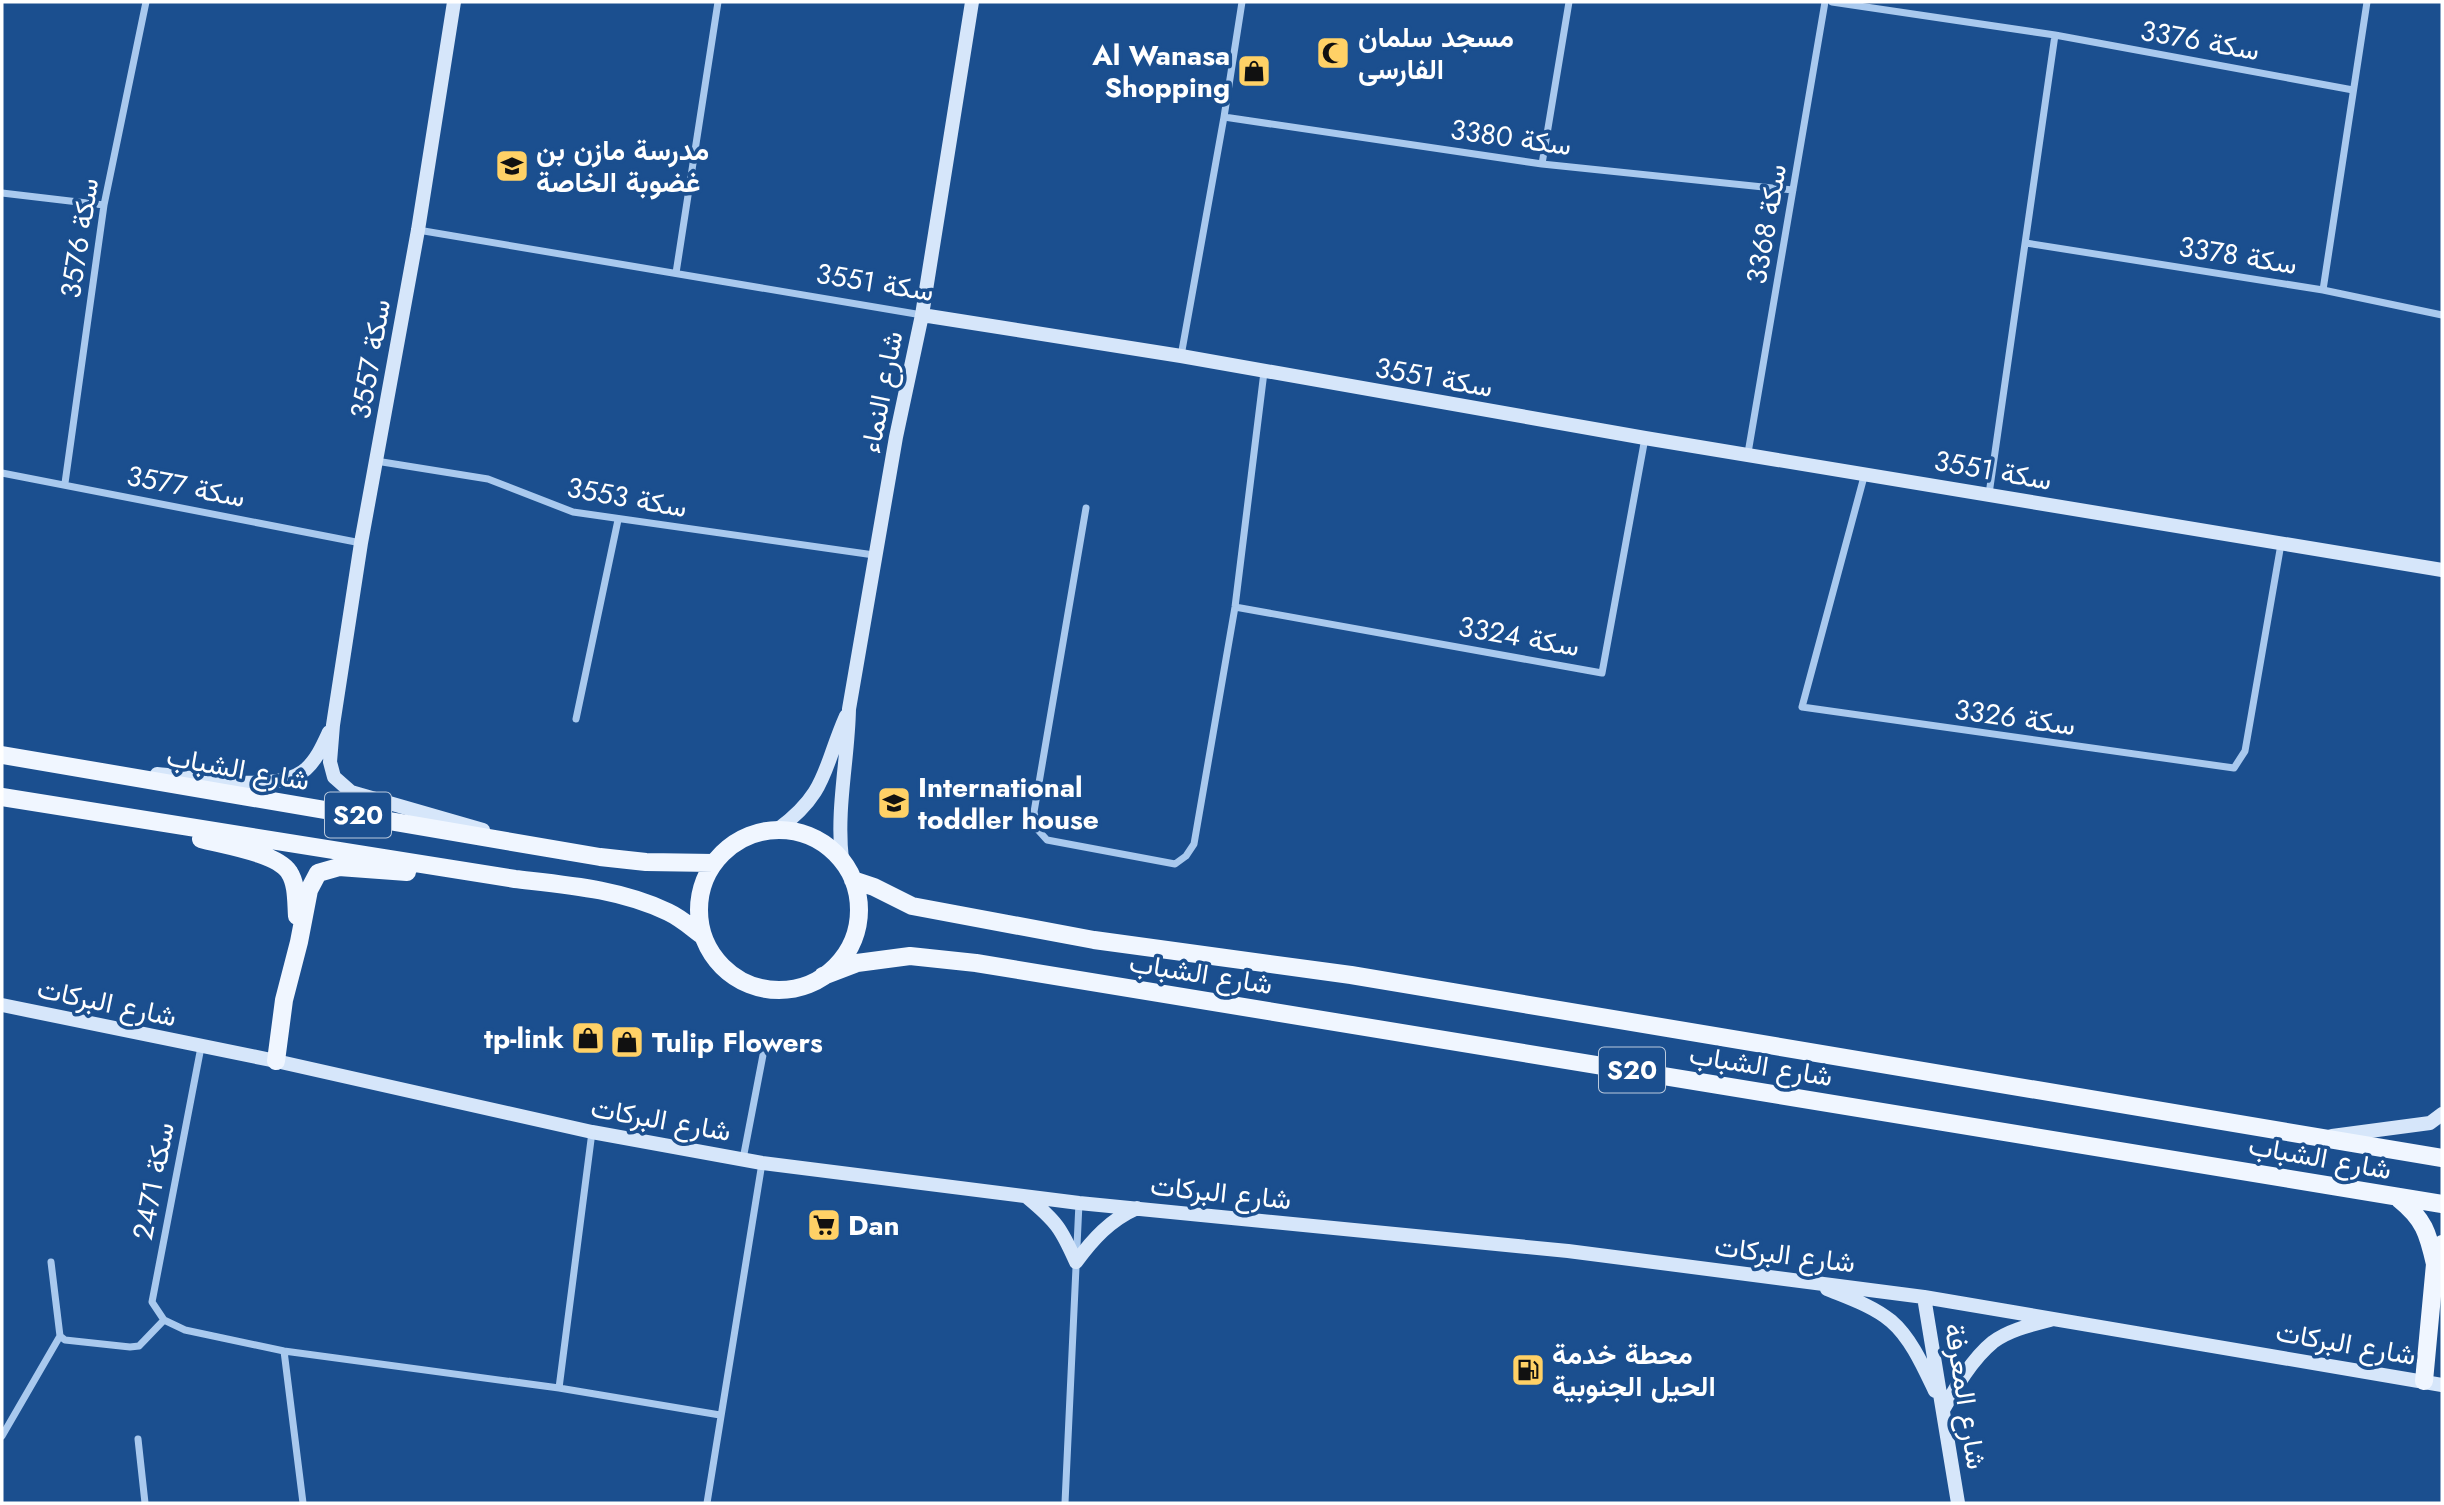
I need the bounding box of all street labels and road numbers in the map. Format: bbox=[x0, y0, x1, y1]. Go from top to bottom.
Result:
street label: سكة 3376 bbox=[2137, 10, 2263, 71]
street label: سكة 3380 bbox=[1448, 109, 1574, 166]
street label: سكة 3368 bbox=[1736, 161, 1797, 287]
street label: سكة 3576 bbox=[50, 175, 109, 301]
street label: سكة 3378 bbox=[2176, 226, 2300, 285]
street label: سكة 3551 bbox=[813, 253, 937, 312]
street label: سكة 3557 bbox=[340, 296, 401, 422]
street label: شارع النماء bbox=[850, 328, 913, 457]
street label: سكة 3551 bbox=[1372, 347, 1496, 408]
street label: سكة 3551 bbox=[1931, 440, 2055, 501]
street label: سكة 3577 bbox=[123, 455, 249, 518]
street label: سكة 3553 bbox=[564, 467, 690, 528]
street label: سكة 3324 bbox=[1455, 606, 1583, 667]
street label: سكة 3326 bbox=[1952, 689, 2078, 746]
street label: شارع الشباب bbox=[163, 736, 313, 801]
road number: S20 bbox=[325, 792, 391, 838]
street label: شارع الشباب bbox=[1126, 942, 1275, 1005]
street label: شارع البركات bbox=[33, 968, 180, 1037]
street label: شارع الشباب bbox=[1686, 1034, 1835, 1097]
road number: S20 bbox=[1599, 1048, 1665, 1092]
street label: شارع البركات bbox=[588, 1087, 734, 1152]
street label: سكة 2471 bbox=[122, 1119, 185, 1243]
street label: شارع الشباب bbox=[2245, 1125, 2395, 1190]
street label: شارع البركات bbox=[1148, 1165, 1293, 1220]
street label: شارع البركات bbox=[1712, 1226, 1858, 1283]
street label: شارع البركات bbox=[2273, 1311, 2419, 1376]
street label: شارع المعرفة bbox=[1934, 1320, 1997, 1472]

